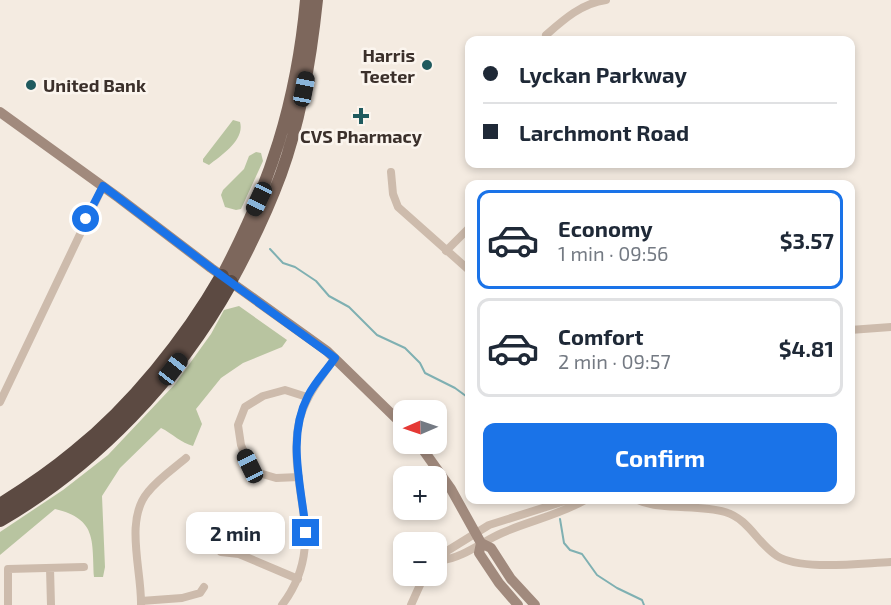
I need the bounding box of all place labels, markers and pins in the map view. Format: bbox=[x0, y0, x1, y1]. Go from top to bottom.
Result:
place label: Harris Teeter bbox=[360, 44, 415, 87]
marker: Harris Teeter bbox=[420, 58, 434, 72]
place label: United Bank bbox=[43, 74, 146, 96]
marker: United Bank bbox=[24, 78, 38, 92]
marker: CVS Pharmacy bbox=[354, 109, 368, 123]
place label: CVS Pharmacy bbox=[300, 125, 423, 147]

